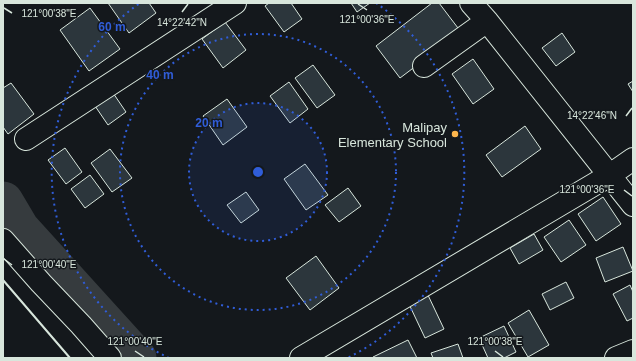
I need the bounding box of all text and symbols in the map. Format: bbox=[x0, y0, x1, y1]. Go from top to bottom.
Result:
text: 121°00'38"E bbox=[21, 8, 77, 19]
text: 121°00'36"E bbox=[339, 14, 395, 25]
text: 14°22'42"N bbox=[157, 17, 207, 28]
text: 60 m bbox=[98, 20, 126, 34]
text: 40 m bbox=[146, 68, 174, 82]
text: 14°22'46"N bbox=[567, 110, 617, 121]
text: 20 m bbox=[195, 116, 223, 130]
place label: Malipay Elementary School bbox=[338, 120, 447, 150]
marker: Malipay Elementary School bbox=[450, 129, 460, 139]
centre of rings bbox=[251, 165, 265, 179]
text: 121°00'36"E bbox=[559, 184, 615, 195]
text: 121°00'40"E bbox=[21, 259, 77, 270]
text: 121°00'40"E bbox=[107, 336, 163, 347]
text: 121°00'38"E bbox=[467, 336, 523, 347]

